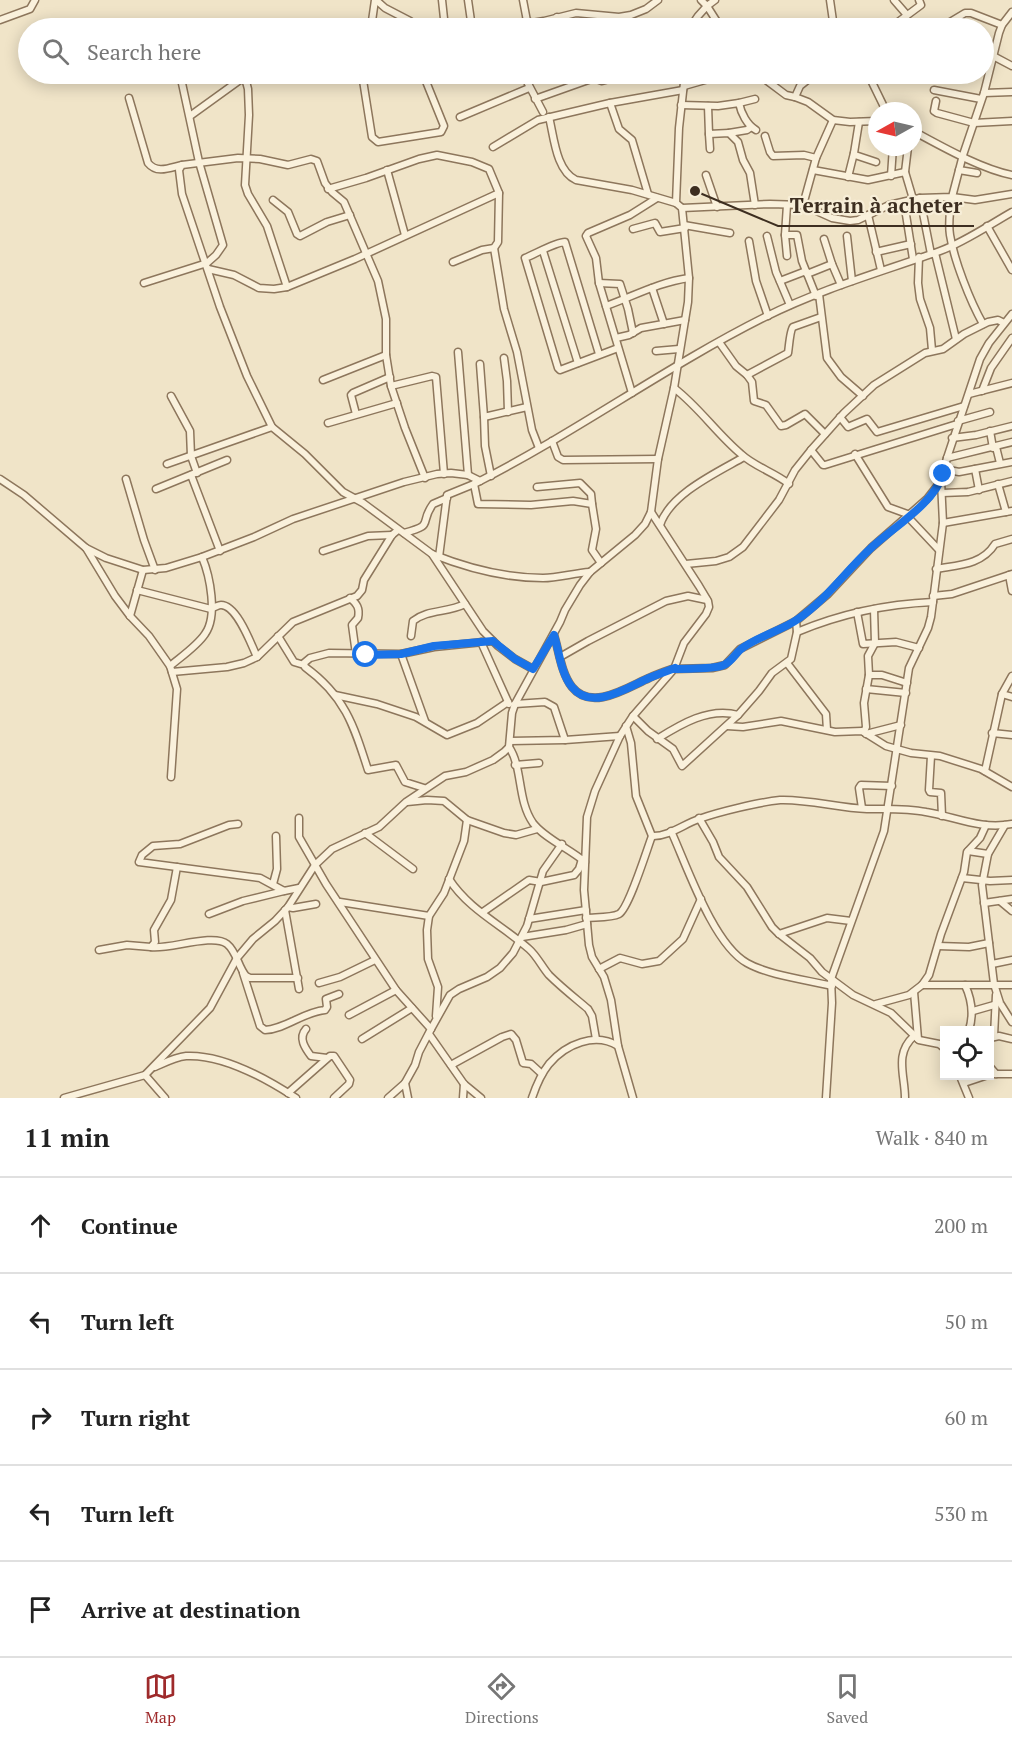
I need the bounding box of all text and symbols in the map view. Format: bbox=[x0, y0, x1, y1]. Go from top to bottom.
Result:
search box bbox=[18, 18, 994, 84]
icon: search bbox=[39, 35, 72, 68]
text: Search here bbox=[87, 37, 201, 66]
north arrow bbox=[868, 102, 922, 156]
callout: Terrain à acheter bbox=[778, 187, 974, 226]
text: Terrain à acheter bbox=[790, 191, 962, 219]
route end bbox=[929, 460, 955, 486]
route start bbox=[352, 641, 378, 667]
map controls bbox=[940, 1026, 994, 1080]
button: locate bbox=[940, 1026, 994, 1080]
text: 11 min bbox=[24, 1120, 110, 1154]
text: Walk · 840 m bbox=[876, 1124, 988, 1151]
icon: ahead bbox=[24, 1209, 57, 1242]
text: Continue bbox=[81, 1211, 178, 1240]
text: 200 m bbox=[934, 1212, 988, 1239]
icon: left bbox=[24, 1305, 57, 1338]
text: Turn left bbox=[81, 1307, 174, 1336]
text: 50 m bbox=[945, 1308, 988, 1335]
icon: right bbox=[24, 1401, 57, 1434]
text: Turn right bbox=[81, 1403, 190, 1432]
text: 60 m bbox=[945, 1404, 988, 1431]
icon: left bbox=[24, 1497, 57, 1530]
text: Turn left bbox=[81, 1499, 174, 1528]
text: 530 m bbox=[934, 1500, 988, 1527]
icon: arrive bbox=[24, 1593, 57, 1626]
text: Arrive at destination bbox=[81, 1595, 300, 1624]
tab: Map bbox=[144, 1670, 177, 1728]
tab: Directions bbox=[465, 1670, 539, 1728]
tab: Saved bbox=[827, 1670, 868, 1728]

